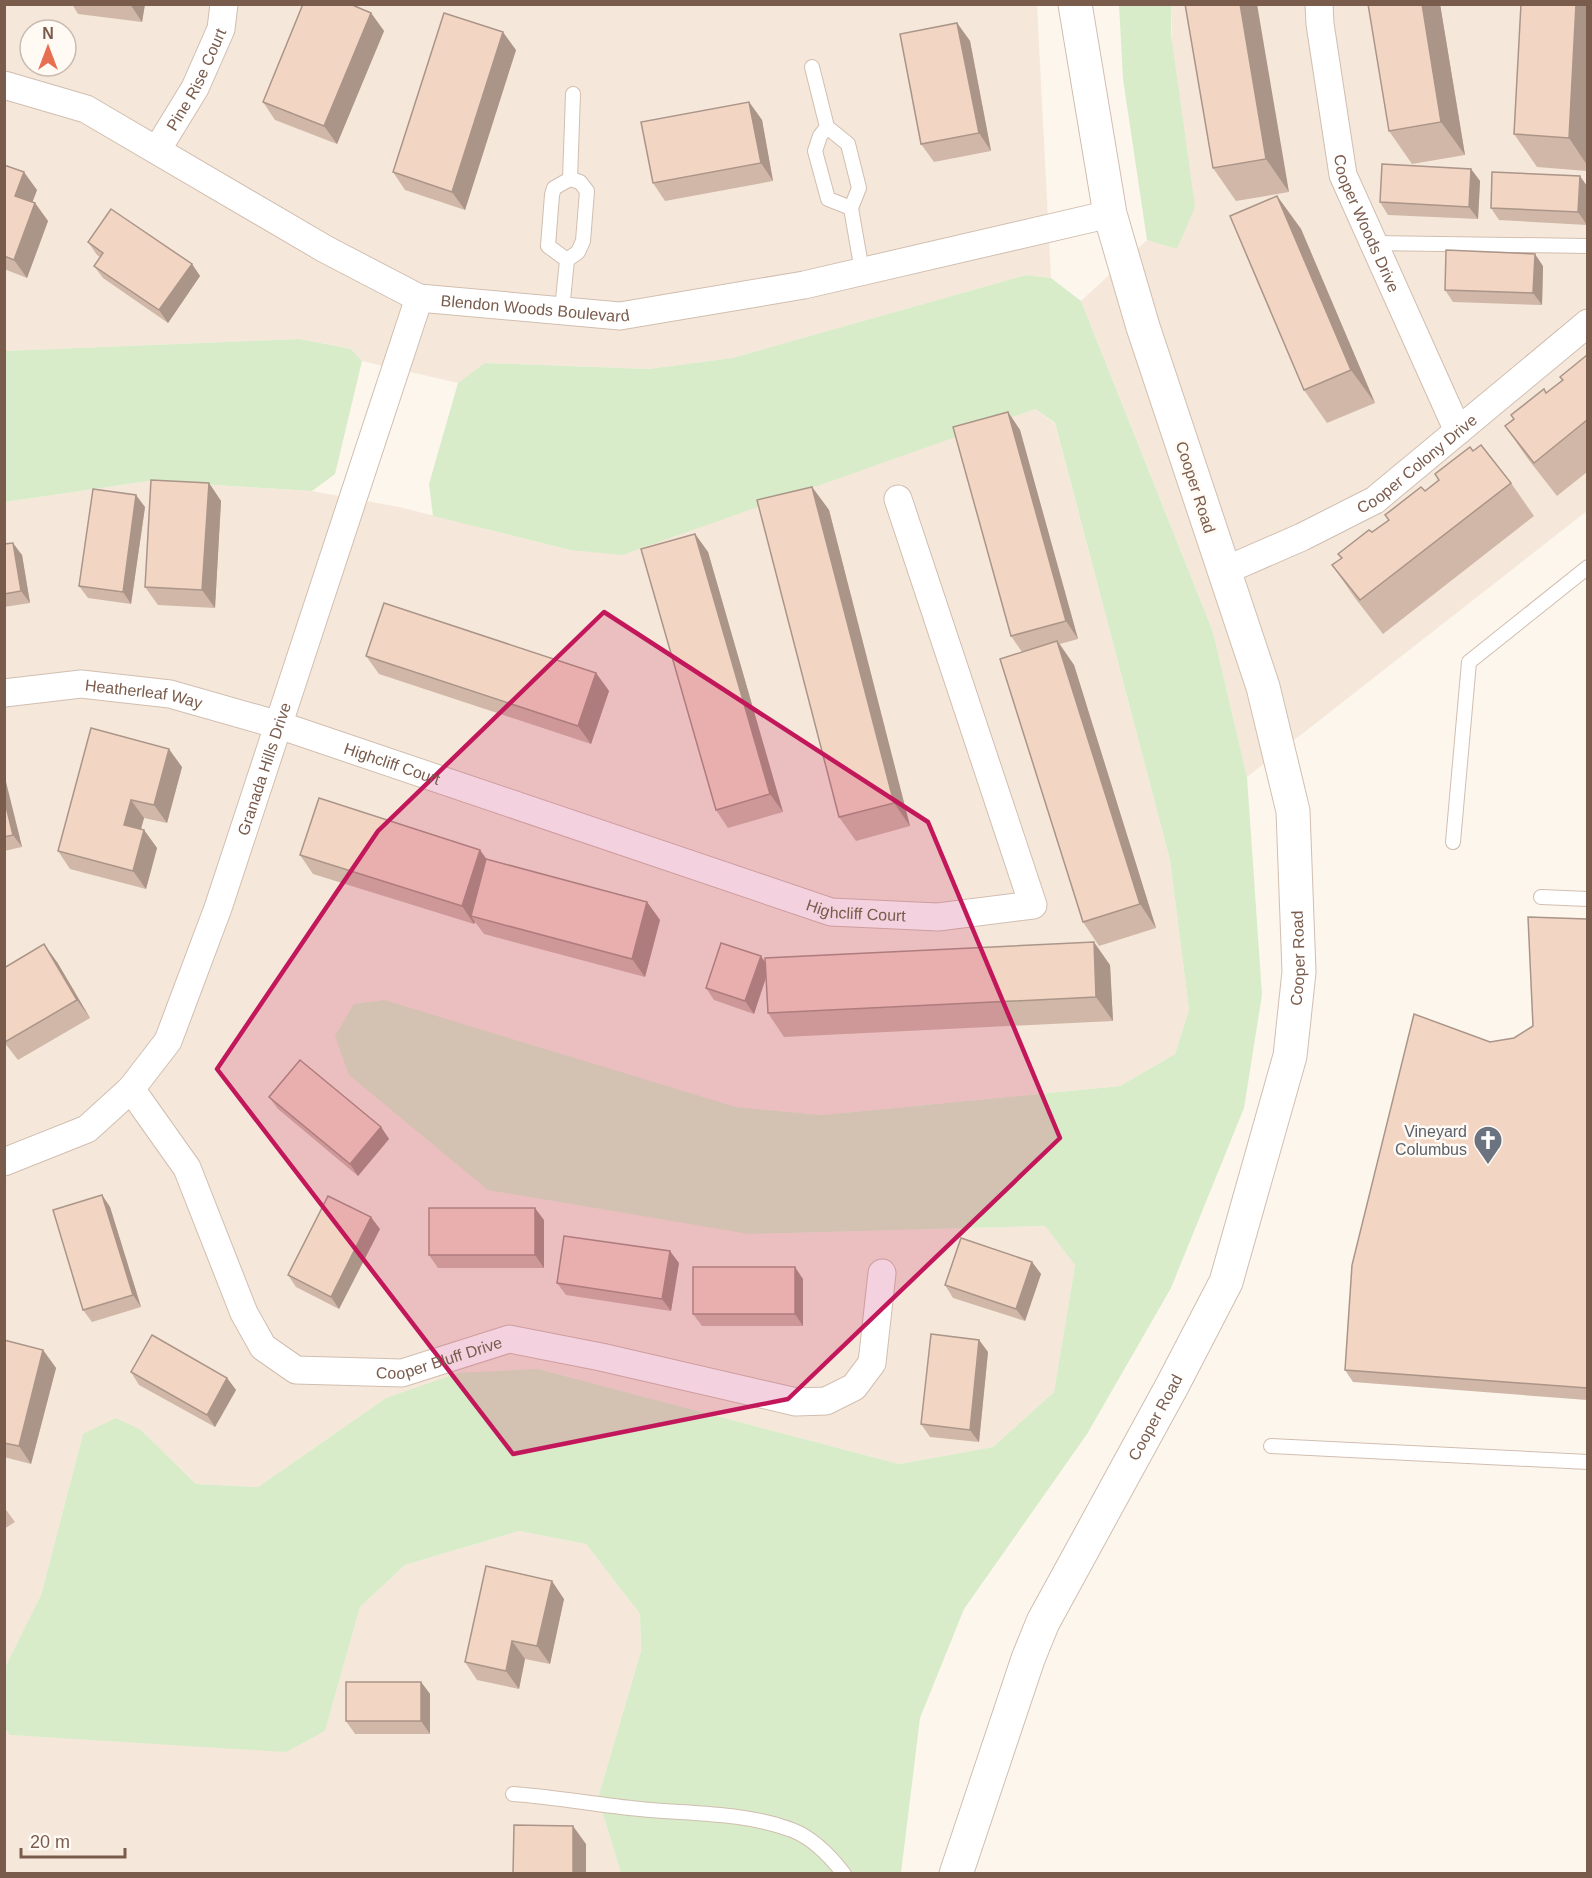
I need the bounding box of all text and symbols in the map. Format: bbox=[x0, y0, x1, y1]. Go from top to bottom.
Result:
north arrow bbox=[18, 18, 78, 78]
text: N bbox=[42, 25, 54, 42]
street label: Pine Rise Court bbox=[163, 25, 229, 133]
street label: Cooper Woods Drive bbox=[1331, 153, 1403, 295]
street label: Blendon Woods Boulevard bbox=[440, 292, 631, 325]
street label: Cooper Colony Drive bbox=[1354, 411, 1480, 517]
street label: Cooper Road bbox=[1173, 439, 1218, 535]
street label: Heatherleaf Way bbox=[84, 677, 204, 712]
street label: Granada Hills Drive bbox=[235, 700, 294, 838]
street label: Highcliff Court bbox=[342, 740, 443, 788]
street label: Highcliff Court bbox=[804, 896, 907, 925]
street label: Cooper Road bbox=[1287, 910, 1308, 1007]
place label: Vineyard Columbus bbox=[1395, 1123, 1467, 1158]
church icon: Vineyard Columbus bbox=[1472, 1124, 1504, 1166]
street label: Cooper Bluff Drive bbox=[376, 1334, 504, 1382]
street label: Cooper Road bbox=[1125, 1372, 1186, 1463]
scale bar bbox=[21, 1821, 124, 1859]
text: 20 m bbox=[30, 1832, 70, 1852]

